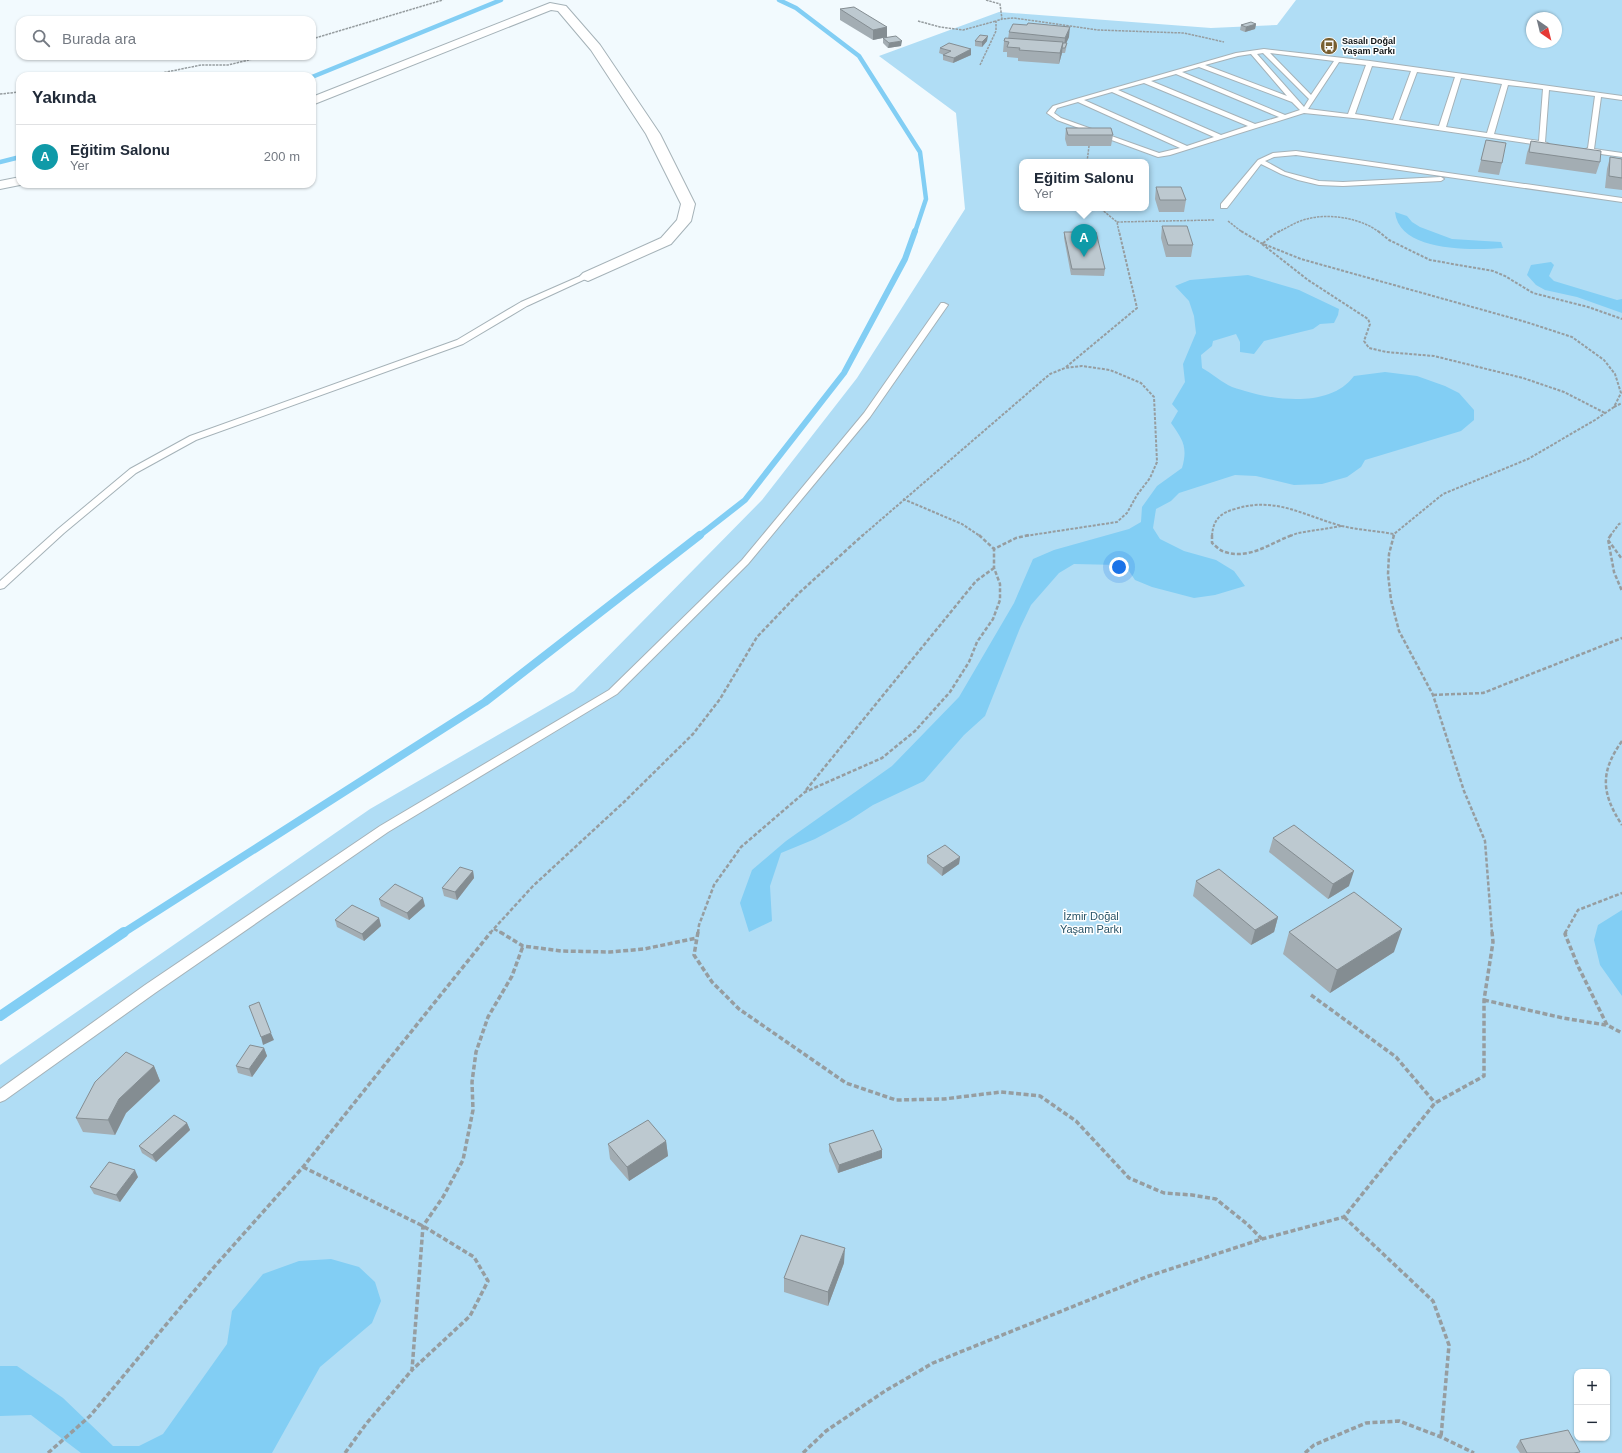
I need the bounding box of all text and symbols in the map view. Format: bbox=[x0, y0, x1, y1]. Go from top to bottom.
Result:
north arrow bbox=[1526, 12, 1562, 48]
search box bbox=[16, 16, 316, 60]
icon: search bbox=[30, 27, 52, 49]
text: Burada ara bbox=[62, 30, 136, 47]
bus stop icon: Sasalı Doğal Yaşam Parkı bbox=[1319, 36, 1339, 56]
place label: Sasalı Doğal Yaşam Parkı bbox=[1342, 36, 1396, 56]
text: Yakında bbox=[32, 88, 96, 107]
text: Eğitim Salonu bbox=[70, 141, 170, 158]
text: A bbox=[40, 149, 50, 164]
text: 200 m bbox=[264, 149, 300, 164]
text: Yer bbox=[70, 158, 89, 173]
popup bbox=[1019, 159, 1149, 211]
text: Eğitim Salonu bbox=[1034, 169, 1134, 186]
text: Yer bbox=[1034, 186, 1053, 201]
pin: A bbox=[1071, 224, 1097, 257]
your location bbox=[1109, 557, 1129, 577]
park label: İzmir Doğal Yaşam Parkı bbox=[1060, 910, 1122, 935]
map controls bbox=[1574, 1369, 1610, 1441]
button: + bbox=[1574, 1369, 1610, 1405]
button: − bbox=[1574, 1405, 1610, 1441]

